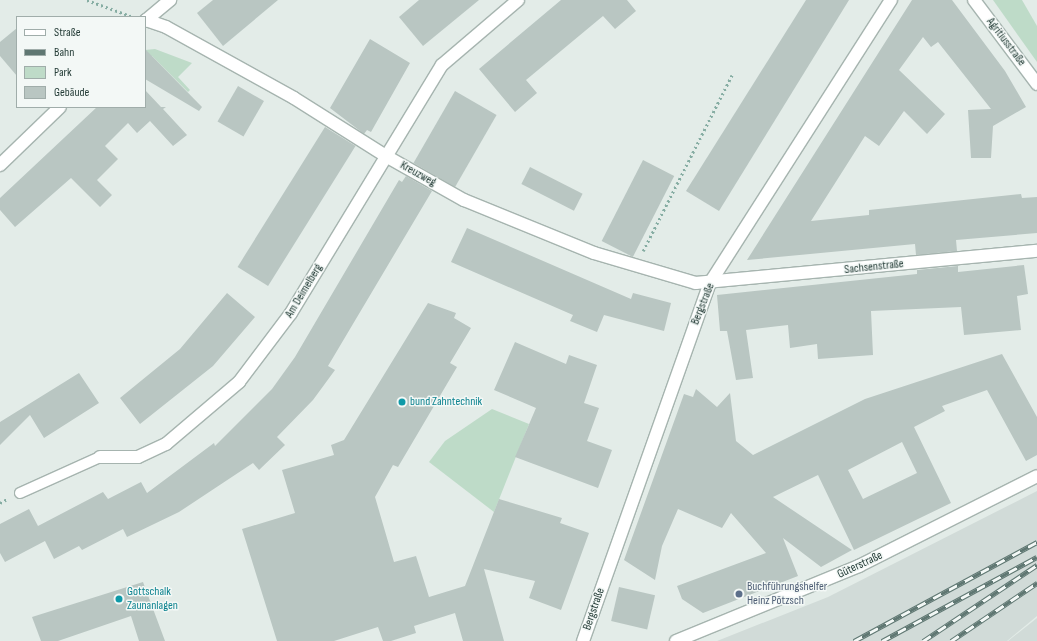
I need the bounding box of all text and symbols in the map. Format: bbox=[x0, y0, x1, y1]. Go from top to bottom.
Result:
street label: Agritiusstraße bbox=[983, 15, 1029, 69]
legend bbox=[16, 16, 146, 108]
text: Straße bbox=[54, 25, 81, 40]
text: Bahn bbox=[54, 45, 74, 60]
text: Park bbox=[54, 65, 72, 80]
text: Gebäude bbox=[54, 85, 89, 100]
street label: Kreuzweg bbox=[397, 158, 439, 190]
street label: Sachsenstraße bbox=[844, 257, 904, 277]
street label: Am Deimelberg bbox=[282, 261, 326, 321]
street label: Bergstraße bbox=[688, 281, 718, 327]
place label: bund Zahntechnik bbox=[410, 395, 482, 409]
marker: bund Zahntechnik bbox=[397, 397, 407, 407]
street label: Güterstraße bbox=[835, 548, 885, 582]
place label: Buchführungshelfer Heinz Pötzsch bbox=[747, 580, 827, 608]
place label: Gottschalk Zaunanlagen bbox=[127, 585, 178, 613]
street label: Bergstraße bbox=[580, 586, 608, 632]
marker: Buchführungshelfer Heinz Pötzsch bbox=[734, 589, 744, 599]
marker: Gottschalk Zaunanlagen bbox=[114, 594, 124, 604]

